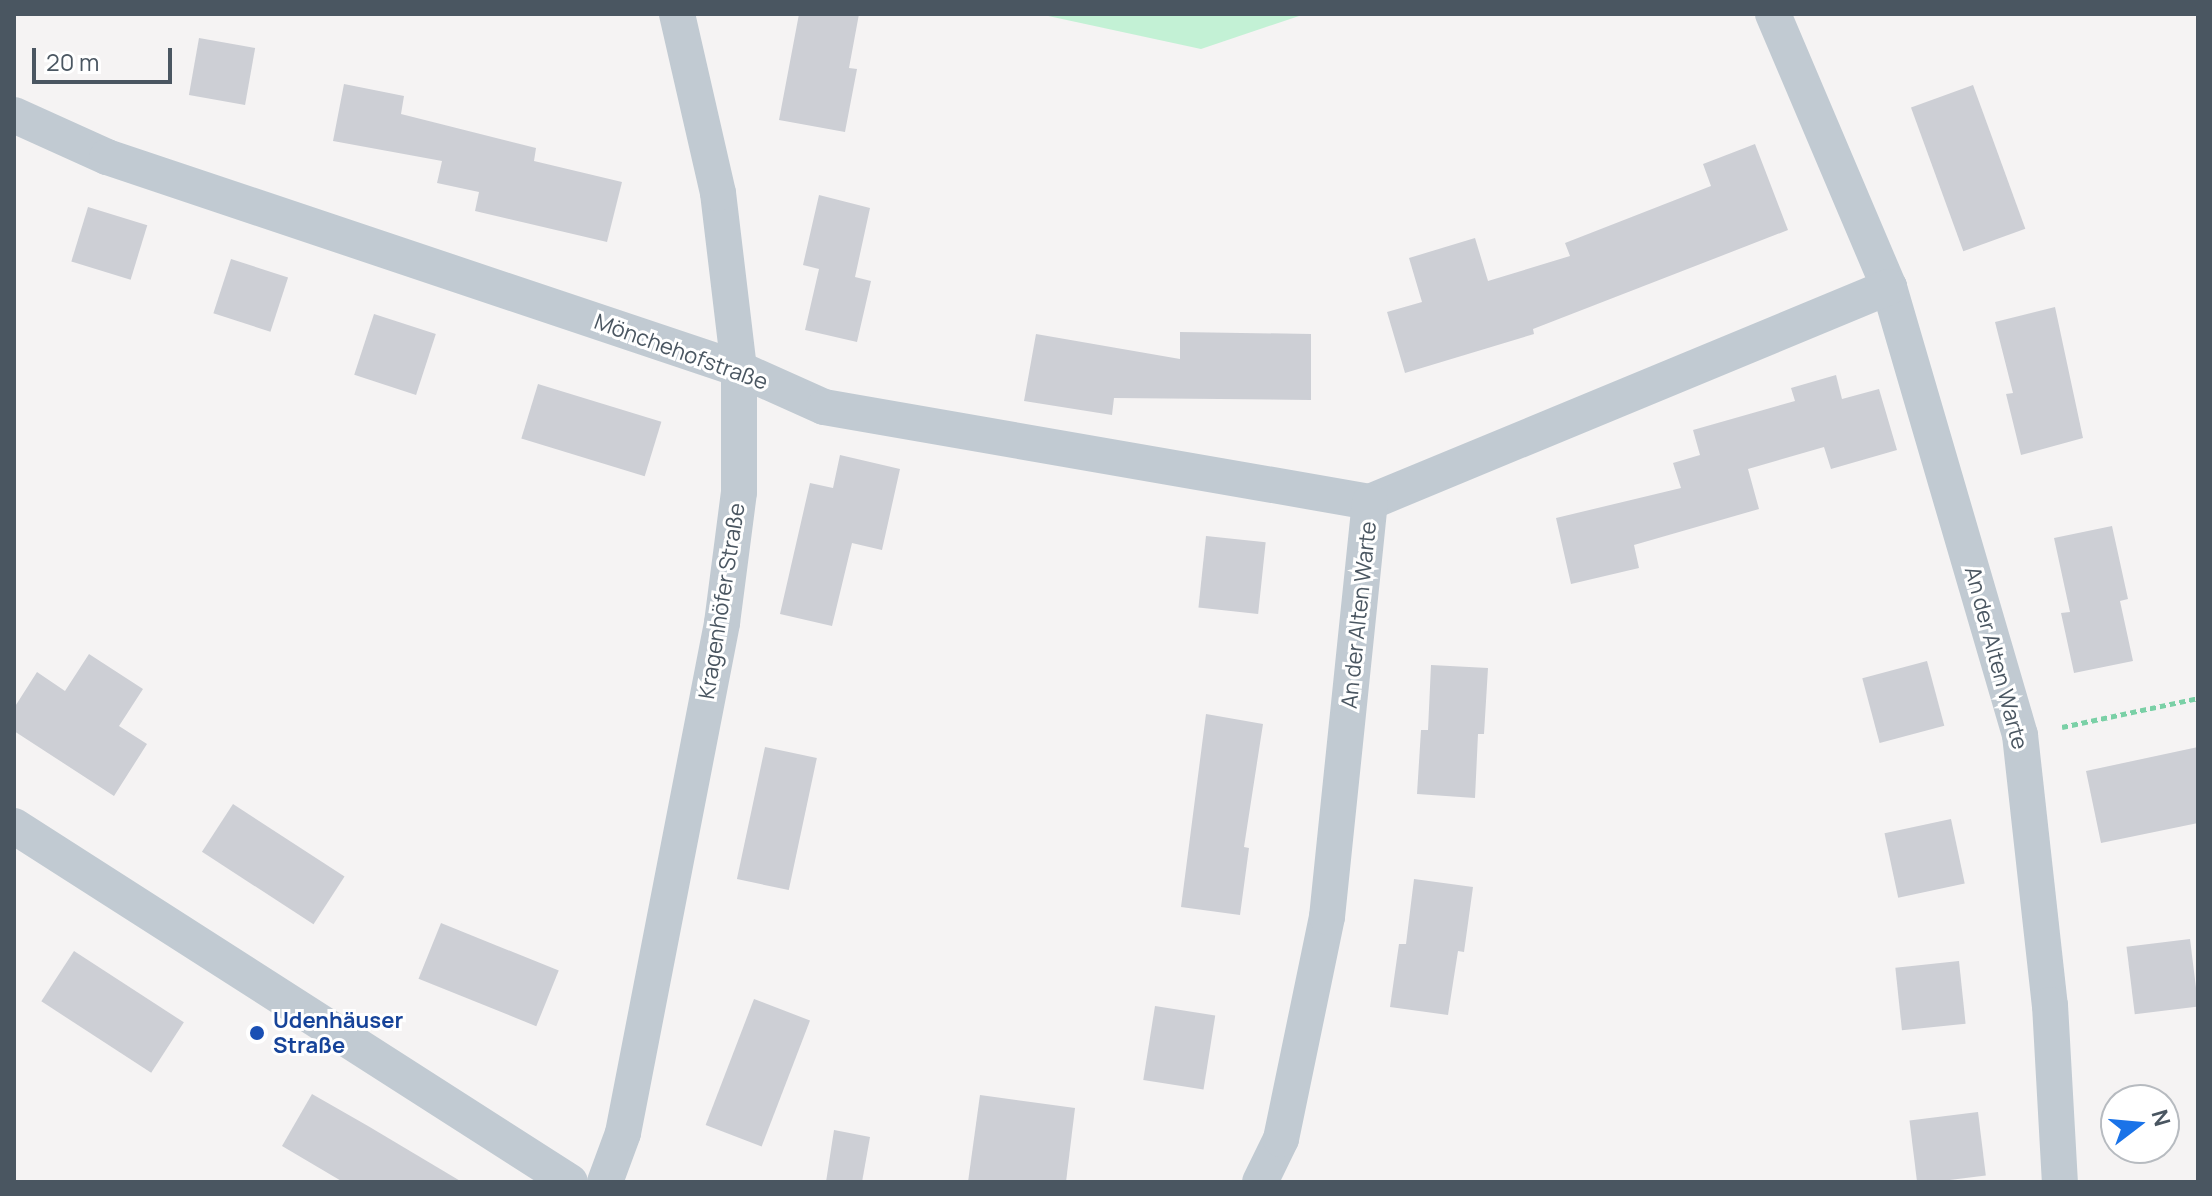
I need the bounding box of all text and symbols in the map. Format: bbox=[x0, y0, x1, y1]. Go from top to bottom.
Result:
scale bar bbox=[36, 32, 176, 82]
text: 20 m bbox=[46, 45, 99, 78]
street label: Mönchehofstraße bbox=[591, 308, 771, 396]
street label: Kragenhöfer Straße bbox=[693, 501, 751, 701]
street label: An der Alten Warte bbox=[1336, 520, 1382, 710]
street label: An der Alten Warte bbox=[1959, 564, 2033, 752]
place label: Udenhäuser Straße bbox=[273, 1007, 403, 1058]
marker: Udenhäuser Straße bbox=[248, 1024, 266, 1042]
north arrow bbox=[2100, 1084, 2180, 1164]
text: N bbox=[2145, 1106, 2178, 1130]

